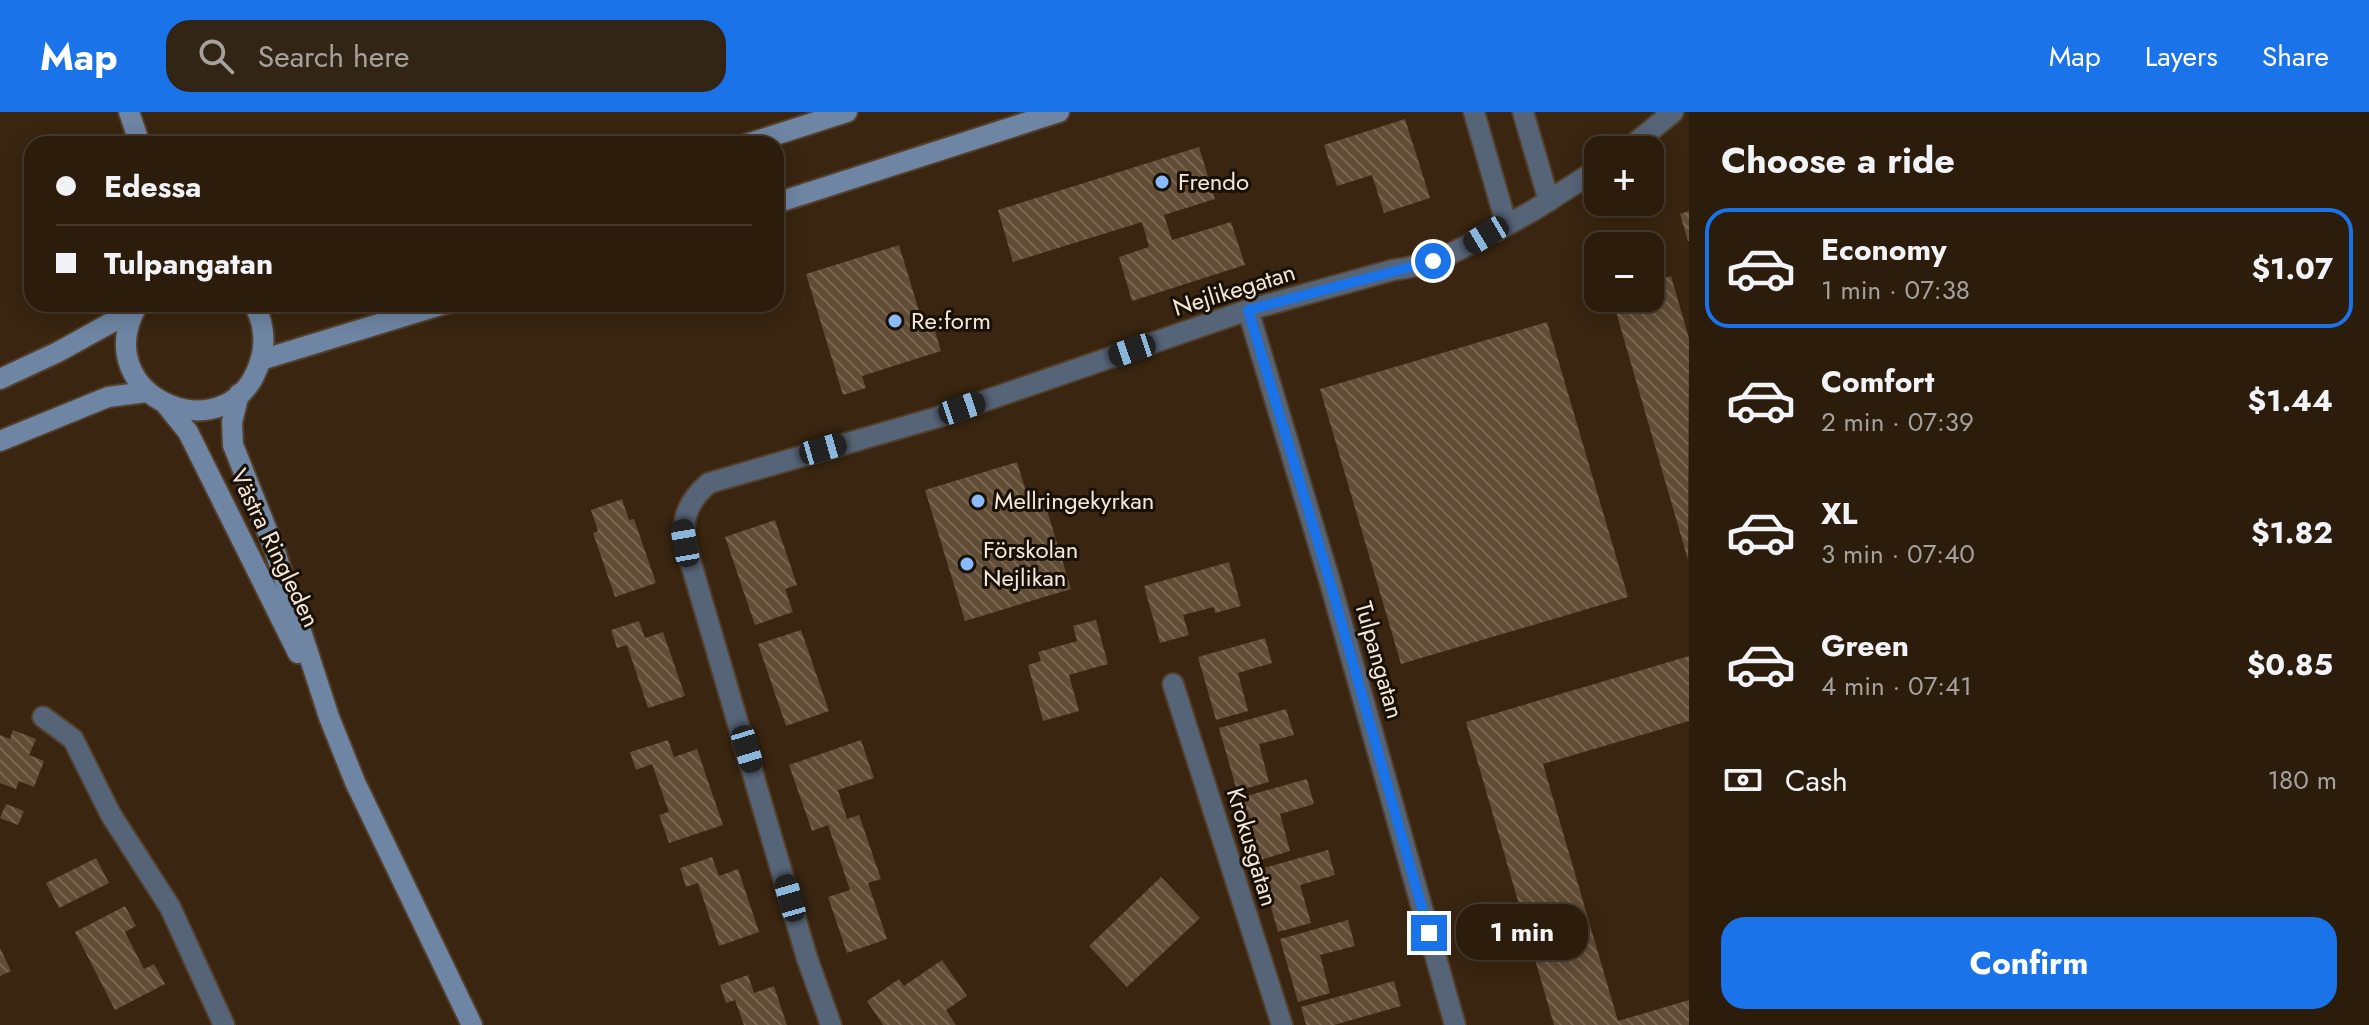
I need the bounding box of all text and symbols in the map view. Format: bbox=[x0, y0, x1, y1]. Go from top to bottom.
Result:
search box bbox=[166, 20, 726, 92]
text: Map bbox=[40, 29, 118, 84]
icon: search bbox=[194, 34, 238, 78]
text: Search here bbox=[258, 35, 410, 78]
text: Map bbox=[2049, 36, 2101, 77]
text: Layers bbox=[2145, 36, 2218, 77]
text: Share bbox=[2262, 36, 2329, 77]
text: Choose a ride bbox=[1721, 134, 1955, 186]
map controls bbox=[1584, 136, 1664, 312]
button: + bbox=[1584, 136, 1664, 216]
place label: Frendo bbox=[1178, 164, 1249, 199]
text: Edessa bbox=[104, 165, 201, 208]
marker: Frendo bbox=[1153, 173, 1171, 191]
car bbox=[1459, 212, 1513, 258]
text: Economy bbox=[1821, 228, 1947, 271]
button: − bbox=[1584, 232, 1664, 312]
icon: car bbox=[1725, 232, 1797, 304]
text: Tulpangatan bbox=[104, 242, 273, 285]
route start bbox=[1415, 243, 1451, 279]
text: $1.07 bbox=[2251, 247, 2333, 290]
street label: Nejlikegatan bbox=[1168, 254, 1299, 325]
text: 1 min · 07:38 bbox=[1821, 271, 1970, 309]
place label: Re:form bbox=[911, 303, 991, 338]
marker: Re:form bbox=[886, 312, 904, 330]
car bbox=[1105, 331, 1159, 369]
text: Comfort bbox=[1821, 360, 1934, 403]
icon: car bbox=[1725, 364, 1797, 436]
text: $1.44 bbox=[2248, 379, 2333, 422]
car bbox=[935, 389, 989, 427]
text: 2 min · 07:39 bbox=[1821, 403, 1974, 441]
car bbox=[797, 431, 849, 467]
street label: Västra Ringleden bbox=[222, 463, 329, 633]
place label: Mellringekyrkan bbox=[994, 483, 1154, 518]
marker: Mellringekyrkan bbox=[969, 492, 987, 510]
text: XL bbox=[1821, 492, 1857, 535]
icon: car bbox=[1725, 496, 1797, 568]
text: $1.82 bbox=[2251, 511, 2333, 554]
car bbox=[669, 517, 701, 569]
place label: Förskolan Nejlikan bbox=[983, 532, 1078, 595]
text: 3 min · 07:40 bbox=[1821, 535, 1975, 573]
marker: Förskolan Nejlikan bbox=[958, 555, 976, 573]
street label: Tulpangatan bbox=[1346, 597, 1413, 723]
text: Green bbox=[1821, 624, 1909, 667]
icon: car bbox=[1725, 628, 1797, 700]
text: $0.85 bbox=[2247, 643, 2333, 686]
text: 4 min · 07:41 bbox=[1821, 667, 1972, 705]
car bbox=[729, 723, 765, 775]
icon: cash bbox=[1721, 758, 1765, 802]
text: Cash bbox=[1785, 759, 1848, 802]
text: 180 m bbox=[2267, 761, 2337, 799]
street label: Krokusgatan bbox=[1218, 783, 1287, 910]
car bbox=[772, 872, 808, 924]
callout: 1 min bbox=[1457, 905, 1589, 961]
text: 1 min bbox=[1490, 913, 1554, 951]
route end bbox=[1411, 915, 1447, 951]
button: Confirm bbox=[1721, 917, 2337, 1009]

